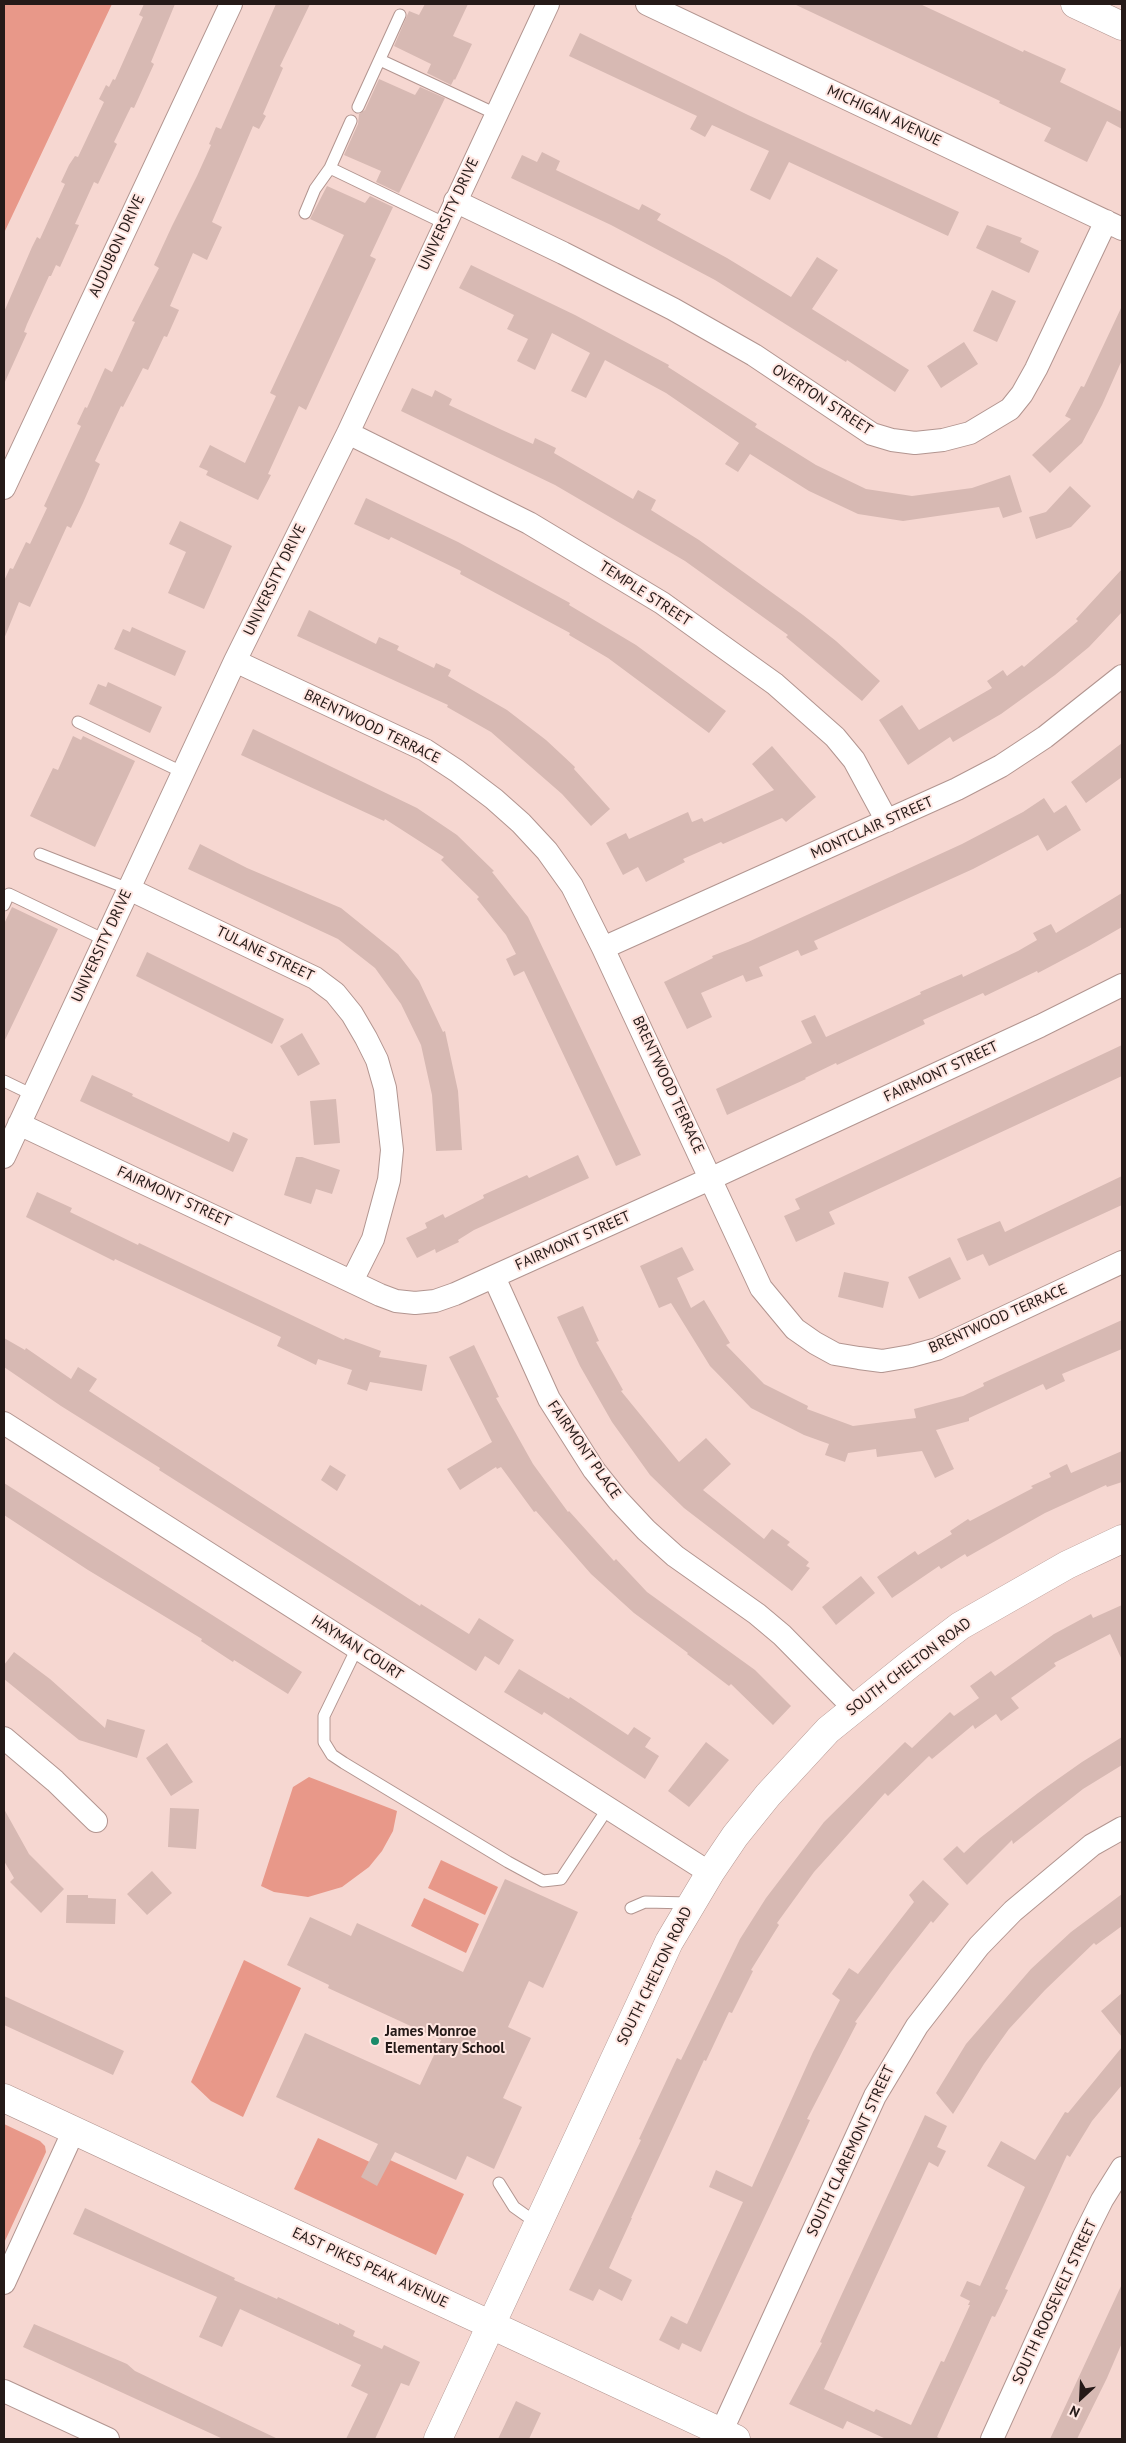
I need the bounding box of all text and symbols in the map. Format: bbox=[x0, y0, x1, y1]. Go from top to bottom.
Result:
street label: MICHIGAN AVENUE bbox=[824, 82, 944, 150]
street label: UNIVERSITY DRIVE bbox=[415, 155, 483, 273]
street label: AUDUBON DRIVE bbox=[85, 192, 149, 300]
street label: OVERTON STREET bbox=[768, 361, 876, 439]
street label: UNIVERSITY DRIVE bbox=[240, 521, 310, 639]
street label: TEMPLE STREET bbox=[596, 558, 694, 630]
street label: BRENTWOOD TERRACE bbox=[301, 686, 443, 768]
street label: MONTCLAIR STREET bbox=[808, 793, 936, 863]
street label: UNIVERSITY DRIVE bbox=[68, 887, 136, 1005]
street label: TULANE STREET bbox=[213, 923, 317, 985]
street label: BRENTWOOD TERRACE bbox=[628, 1013, 708, 1157]
street label: FAIRMONT STREET bbox=[881, 1038, 1001, 1106]
street label: FAIRMONT STREET bbox=[114, 1163, 234, 1231]
street label: FAIRMONT STREET bbox=[513, 1208, 633, 1274]
street label: BRENTWOOD TERRACE bbox=[926, 1280, 1070, 1358]
street label: FAIRMONT PLACE bbox=[543, 1397, 625, 1503]
street label: HAYMAN COURT bbox=[308, 1612, 406, 1684]
street label: SOUTH CHELTON ROAD bbox=[843, 1614, 975, 1720]
street label: SOUTH CHELTON ROAD bbox=[614, 1904, 696, 2048]
place label: James Monroe Elementary School bbox=[385, 2023, 505, 2058]
marker: James Monroe Elementary School bbox=[369, 2035, 381, 2047]
street label: SOUTH CLAREMONT STREET bbox=[803, 2063, 899, 2239]
street label: SOUTH ROOSEVELT STREET bbox=[1009, 2217, 1101, 2387]
street label: EAST PIKES PEAK AVENUE bbox=[289, 2224, 451, 2312]
north arrow bbox=[1056, 2373, 1106, 2423]
text: N bbox=[1067, 2401, 1083, 2422]

